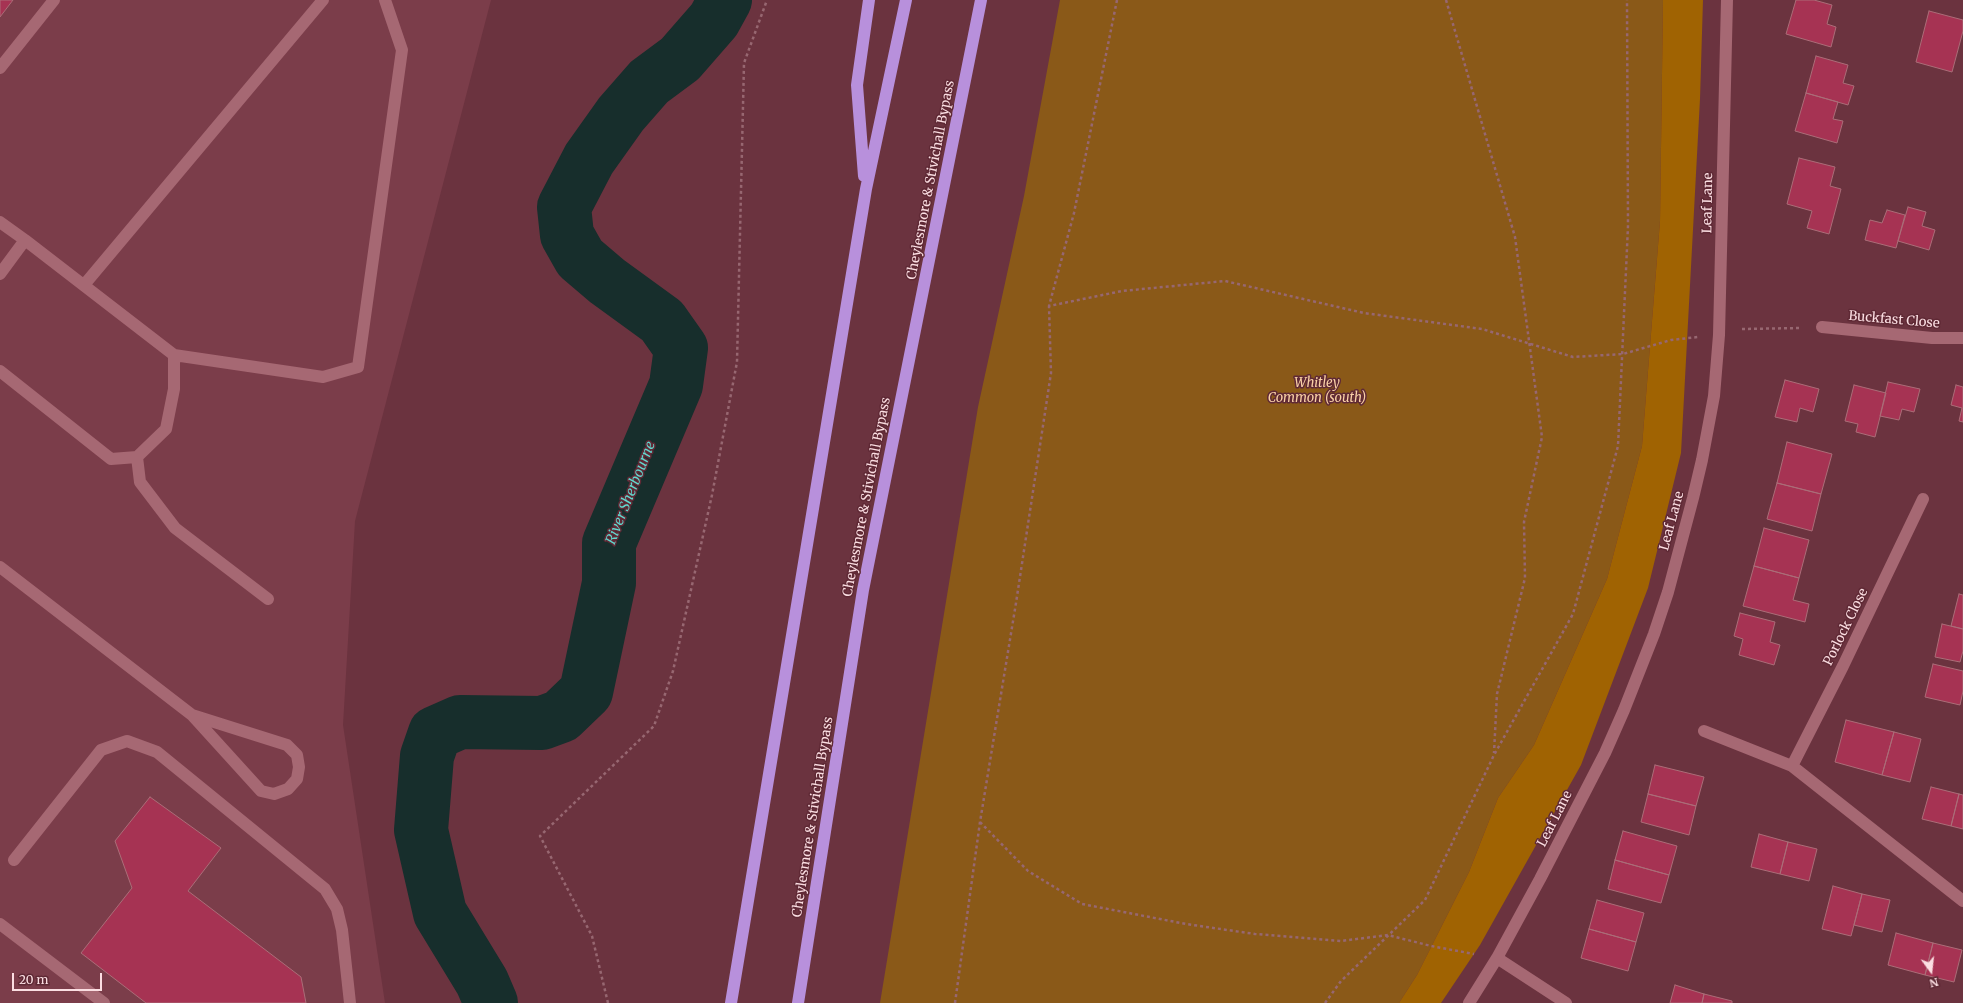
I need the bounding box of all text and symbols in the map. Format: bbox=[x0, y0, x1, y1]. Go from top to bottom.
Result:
street label: Cheylesmore & Stivichall Bypass bbox=[904, 79, 958, 281]
street label: Leaf Lane bbox=[1700, 172, 1716, 234]
street label: Buckfast Close bbox=[1848, 308, 1940, 332]
park label: Whitley Common (south) bbox=[1268, 375, 1366, 406]
street label: Cheylesmore & Stivichall Bypass bbox=[840, 396, 894, 598]
water label: River Sherbourne bbox=[603, 439, 659, 547]
street label: Leaf Lane bbox=[1657, 490, 1687, 552]
street label: Porlock Close bbox=[1821, 586, 1871, 668]
street label: Cheylesmore & Stivichall Bypass bbox=[789, 716, 837, 918]
street label: Leaf Lane bbox=[1534, 788, 1576, 850]
north arrow bbox=[1911, 951, 1951, 991]
scale bar bbox=[14, 965, 104, 991]
text: 20 m bbox=[19, 972, 48, 987]
text: N bbox=[1928, 975, 1940, 990]

